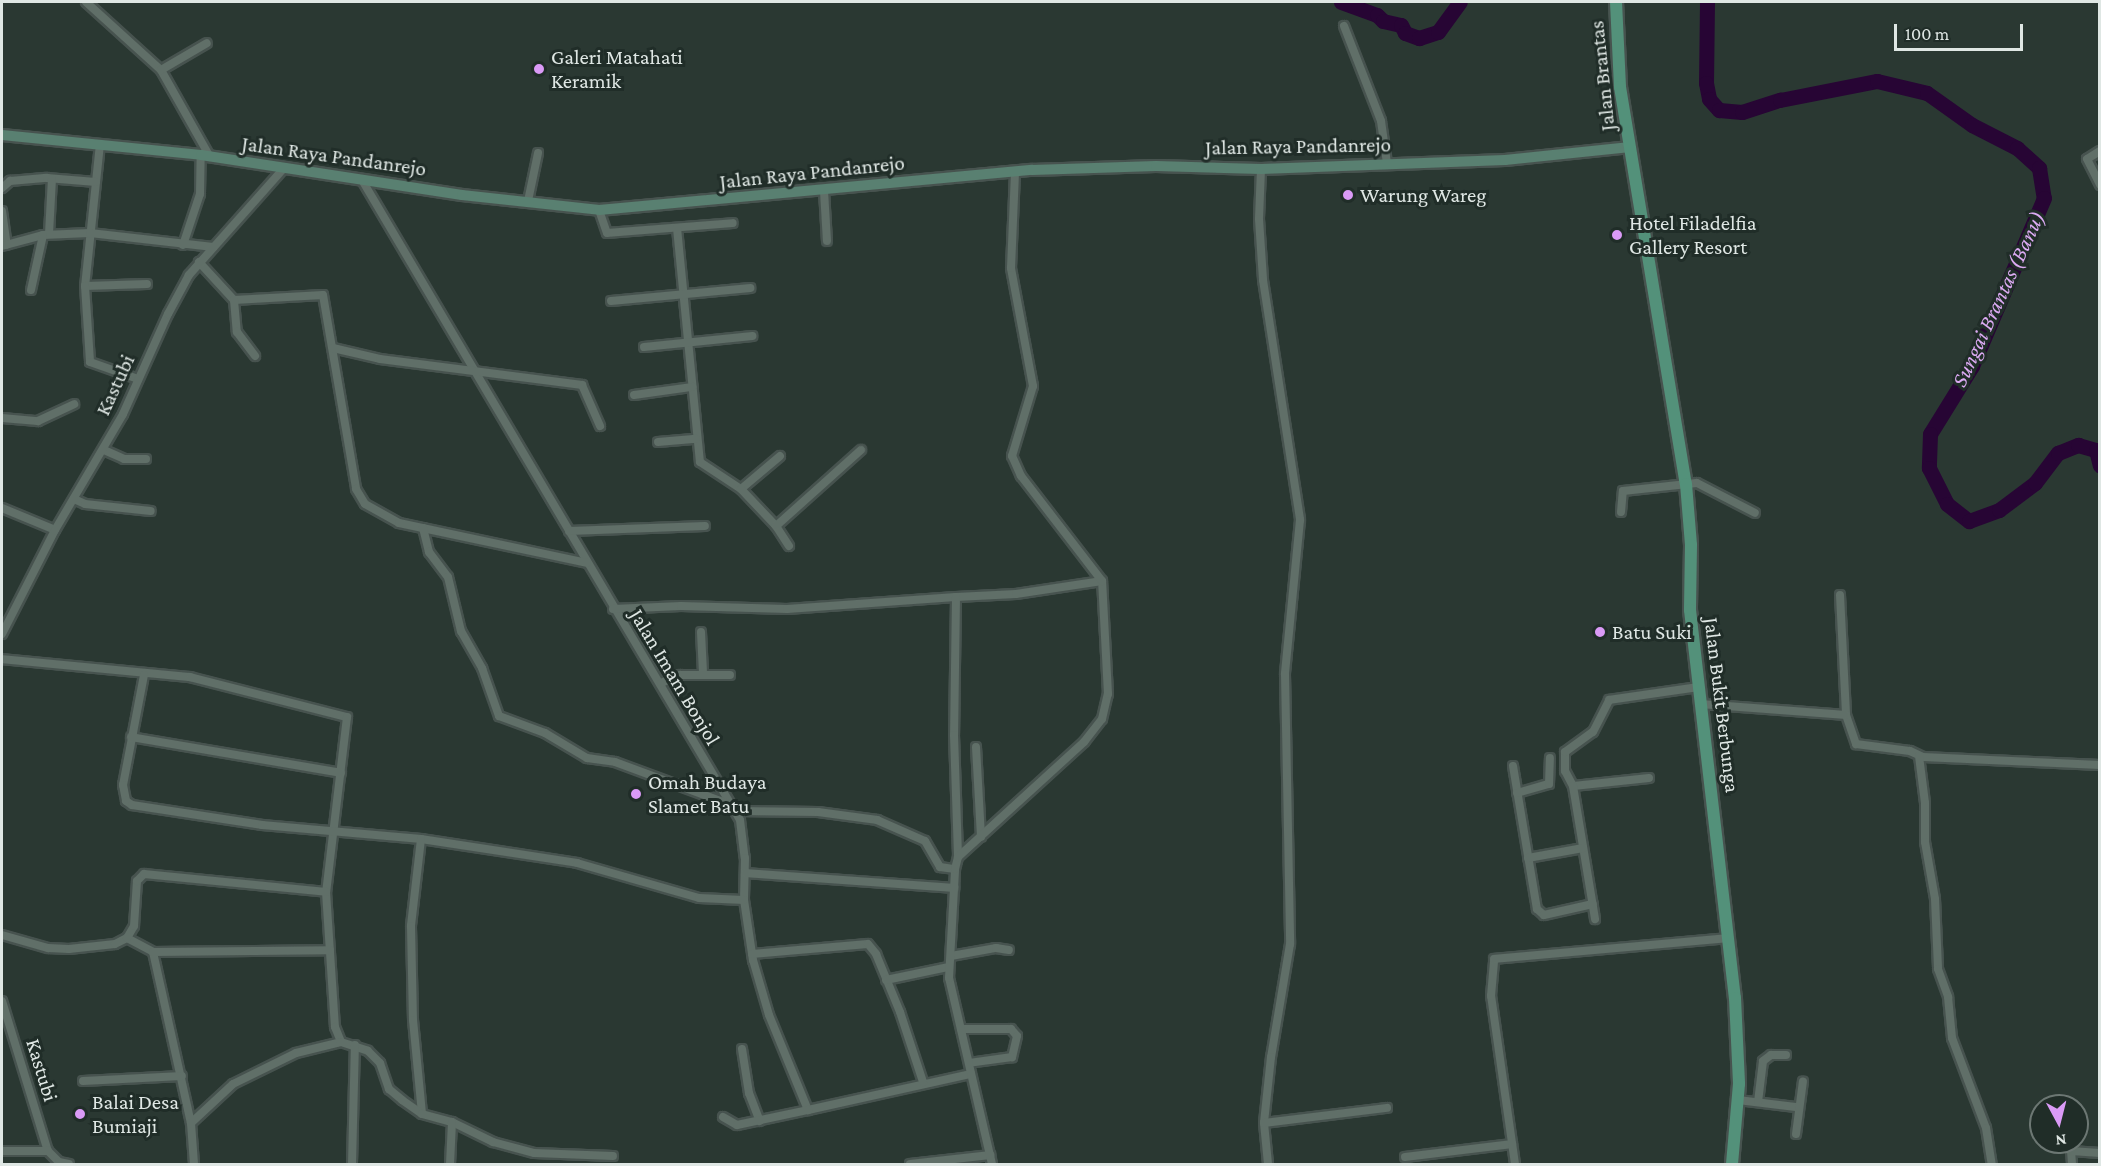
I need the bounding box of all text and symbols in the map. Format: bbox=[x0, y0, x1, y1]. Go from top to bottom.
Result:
scale bar bbox=[1897, 12, 2026, 50]
street label: Jalan Brantas bbox=[1584, 20, 1620, 132]
text: 100 m bbox=[1905, 24, 1949, 44]
place label: Galeri Matahati Keramik bbox=[551, 44, 683, 94]
marker: Galeri Matahati Keramik bbox=[532, 62, 546, 76]
street label: Jalan Raya Pandanrejo bbox=[240, 131, 428, 181]
street label: Jalan Raya Pandanrejo bbox=[1205, 132, 1391, 160]
street label: Jalan Raya Pandanrejo bbox=[718, 150, 906, 194]
place label: Warung Wareg bbox=[1360, 182, 1486, 208]
marker: Warung Wareg bbox=[1341, 188, 1355, 202]
water label: Sungai Brantas (Banu) bbox=[1946, 207, 2050, 391]
place label: Hotel Filadelfia Gallery Resort bbox=[1629, 210, 1756, 260]
marker: Hotel Filadelfia Gallery Resort bbox=[1610, 228, 1624, 242]
street label: Kastubi bbox=[90, 351, 140, 419]
street label: Jalan Imam Bonjol bbox=[624, 604, 726, 750]
street label: Jalan Bukit Berbunga bbox=[1699, 616, 1745, 794]
place label: Batu Suki bbox=[1612, 619, 1692, 645]
marker: Batu Suki bbox=[1593, 625, 1607, 639]
place label: Omah Budaya Slamet Batu bbox=[648, 769, 766, 819]
marker: Omah Budaya Slamet Batu bbox=[629, 787, 643, 801]
street label: Kastubi bbox=[21, 1036, 63, 1104]
place label: Balai Desa Bumiaji bbox=[92, 1089, 179, 1139]
north arrow bbox=[2029, 1094, 2089, 1154]
marker: Balai Desa Bumiaji bbox=[73, 1107, 87, 1121]
text: N bbox=[2055, 1131, 2067, 1149]

